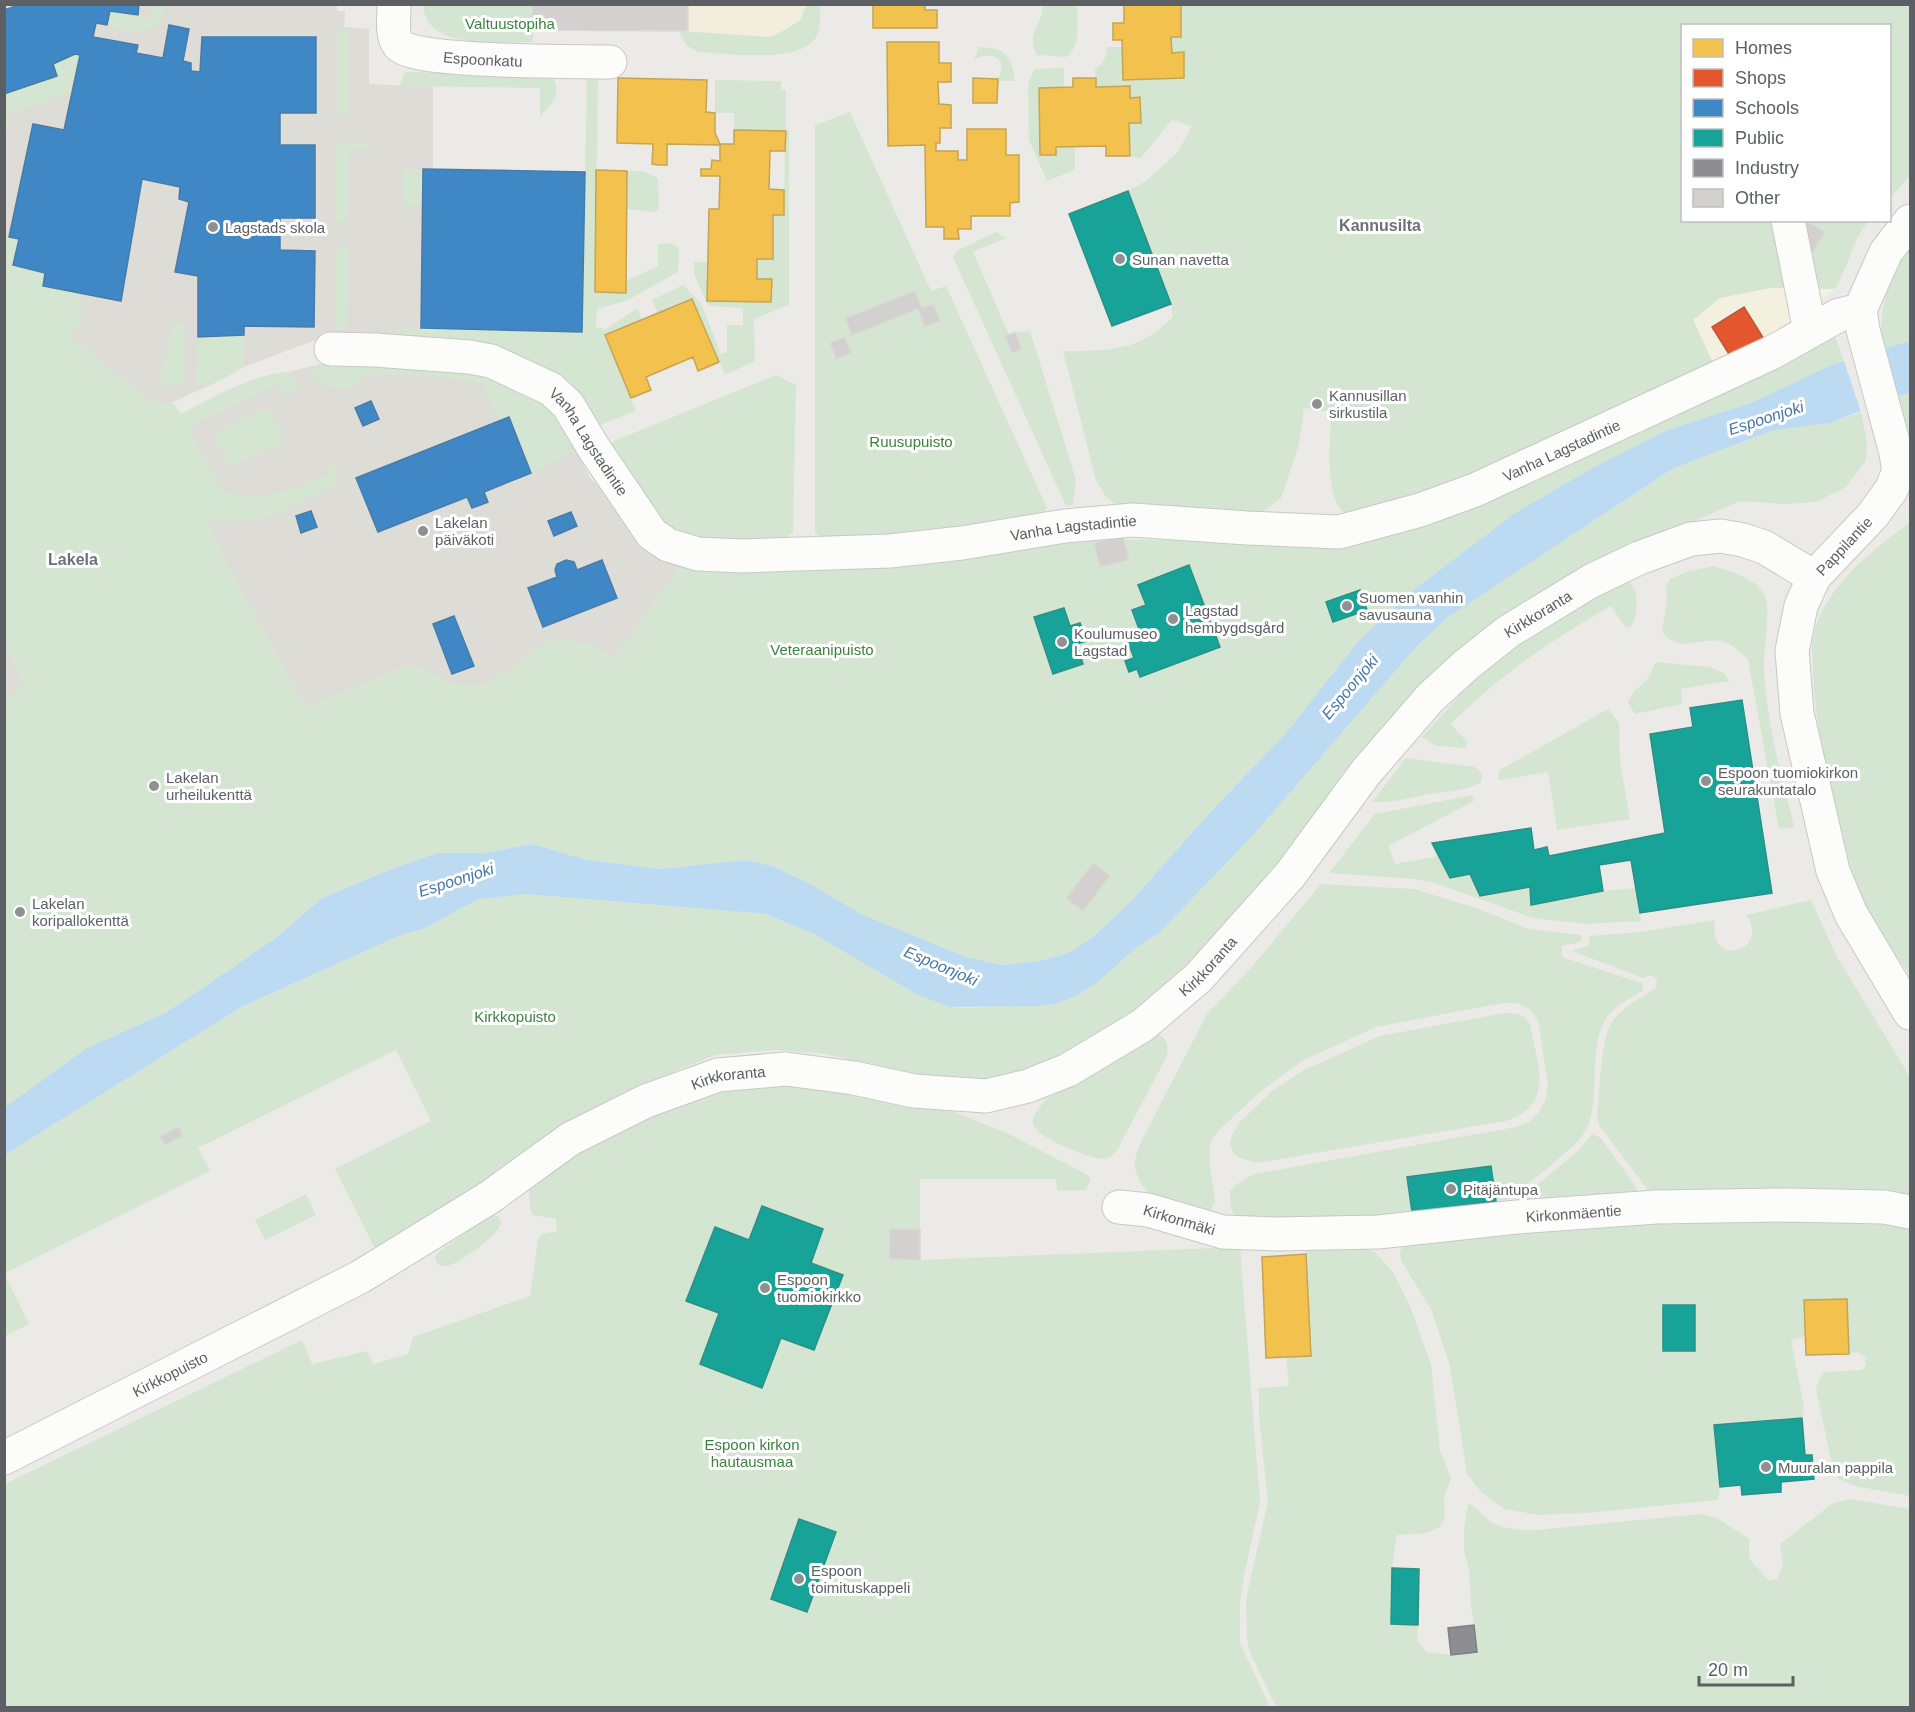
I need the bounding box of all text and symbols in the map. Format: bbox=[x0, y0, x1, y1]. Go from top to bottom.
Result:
park label: Valtuustopiha bbox=[465, 15, 556, 32]
legend bbox=[1681, 24, 1891, 222]
text: Homes bbox=[1735, 38, 1792, 58]
street label: Espoonkatu bbox=[442, 48, 523, 69]
text: Shops bbox=[1735, 68, 1786, 88]
text: Schools bbox=[1735, 98, 1799, 118]
text: Public bbox=[1735, 128, 1784, 148]
text: Industry bbox=[1735, 158, 1799, 178]
text: Other bbox=[1735, 188, 1780, 208]
district label: Kannusilta bbox=[1339, 217, 1421, 234]
place label: Lagstads skola bbox=[225, 219, 326, 236]
marker: Lagstads skola bbox=[206, 220, 220, 234]
place label: Sunan navetta bbox=[1132, 251, 1229, 268]
marker: Sunan navetta bbox=[1113, 252, 1127, 266]
street label: Vanha Lagstadintie bbox=[546, 384, 632, 499]
place label: Kannusillan sirkustila bbox=[1329, 387, 1407, 421]
marker: Kannusillan sirkustila bbox=[1310, 397, 1324, 411]
water label: Espoonjoki bbox=[1726, 398, 1806, 438]
street label: Vanha Lagstadintie bbox=[1500, 416, 1623, 485]
park label: Ruusupuisto bbox=[869, 433, 953, 450]
street label: Vanha Lagstadintie bbox=[1009, 511, 1137, 543]
street label: Pappilantie bbox=[1812, 513, 1876, 579]
place label: Lakelan päiväkoti bbox=[435, 514, 494, 548]
marker: Lakelan päiväkoti bbox=[416, 524, 430, 538]
district label: Lakela bbox=[48, 551, 98, 568]
street label: Kirkkoranta bbox=[1501, 586, 1575, 641]
place label: Suomen vanhin savusauna bbox=[1359, 589, 1463, 623]
marker: Suomen vanhin savusauna bbox=[1340, 599, 1354, 613]
place label: Lagstad hembygdsgård bbox=[1185, 602, 1284, 636]
marker: Lagstad hembygdsgård bbox=[1166, 612, 1180, 626]
place label: Koulumuseo Lagstad bbox=[1074, 625, 1157, 659]
marker: Koulumuseo Lagstad bbox=[1055, 635, 1069, 649]
park label: Veteraanipuisto bbox=[770, 641, 874, 658]
water label: Espoonjoki bbox=[1318, 651, 1382, 722]
place label: Espoon tuomiokirkon seurakuntatalo bbox=[1718, 764, 1858, 798]
place label: Lakelan urheilukenttä bbox=[166, 769, 253, 803]
marker: Espoon tuomiokirkon seurakuntatalo bbox=[1699, 774, 1713, 788]
marker: Lakelan urheilukenttä bbox=[147, 779, 161, 793]
water label: Espoonjoki bbox=[416, 860, 496, 900]
place label: Lakelan koripallokenttä bbox=[32, 895, 129, 929]
marker: Lakelan koripallokenttä bbox=[13, 905, 27, 919]
street label: Kirkkoranta bbox=[1175, 932, 1240, 999]
water label: Espoonjoki bbox=[902, 943, 981, 989]
park label: Kirkkopuisto bbox=[474, 1008, 556, 1025]
street label: Kirkkoranta bbox=[688, 1062, 767, 1093]
place label: Pitäjäntupa bbox=[1463, 1181, 1539, 1198]
marker: Pitäjäntupa bbox=[1444, 1182, 1458, 1196]
street label: Kirkonmäki bbox=[1142, 1201, 1218, 1238]
street label: Kirkonmäentie bbox=[1525, 1201, 1622, 1225]
place label: Espoon tuomiokirkko bbox=[777, 1271, 861, 1305]
marker: Espoon tuomiokirkko bbox=[758, 1281, 772, 1295]
street label: Kirkkopuisto bbox=[130, 1348, 210, 1400]
park label: Espoon kirkon hautausmaa bbox=[704, 1436, 800, 1470]
place label: Muuralan pappila bbox=[1778, 1459, 1894, 1476]
marker: Muuralan pappila bbox=[1759, 1460, 1773, 1474]
place label: Espoon toimituskappeli bbox=[811, 1562, 910, 1596]
marker: Espoon toimituskappeli bbox=[792, 1572, 806, 1586]
scale bar bbox=[1699, 1649, 1794, 1687]
text: 20 m bbox=[1708, 1660, 1748, 1680]

